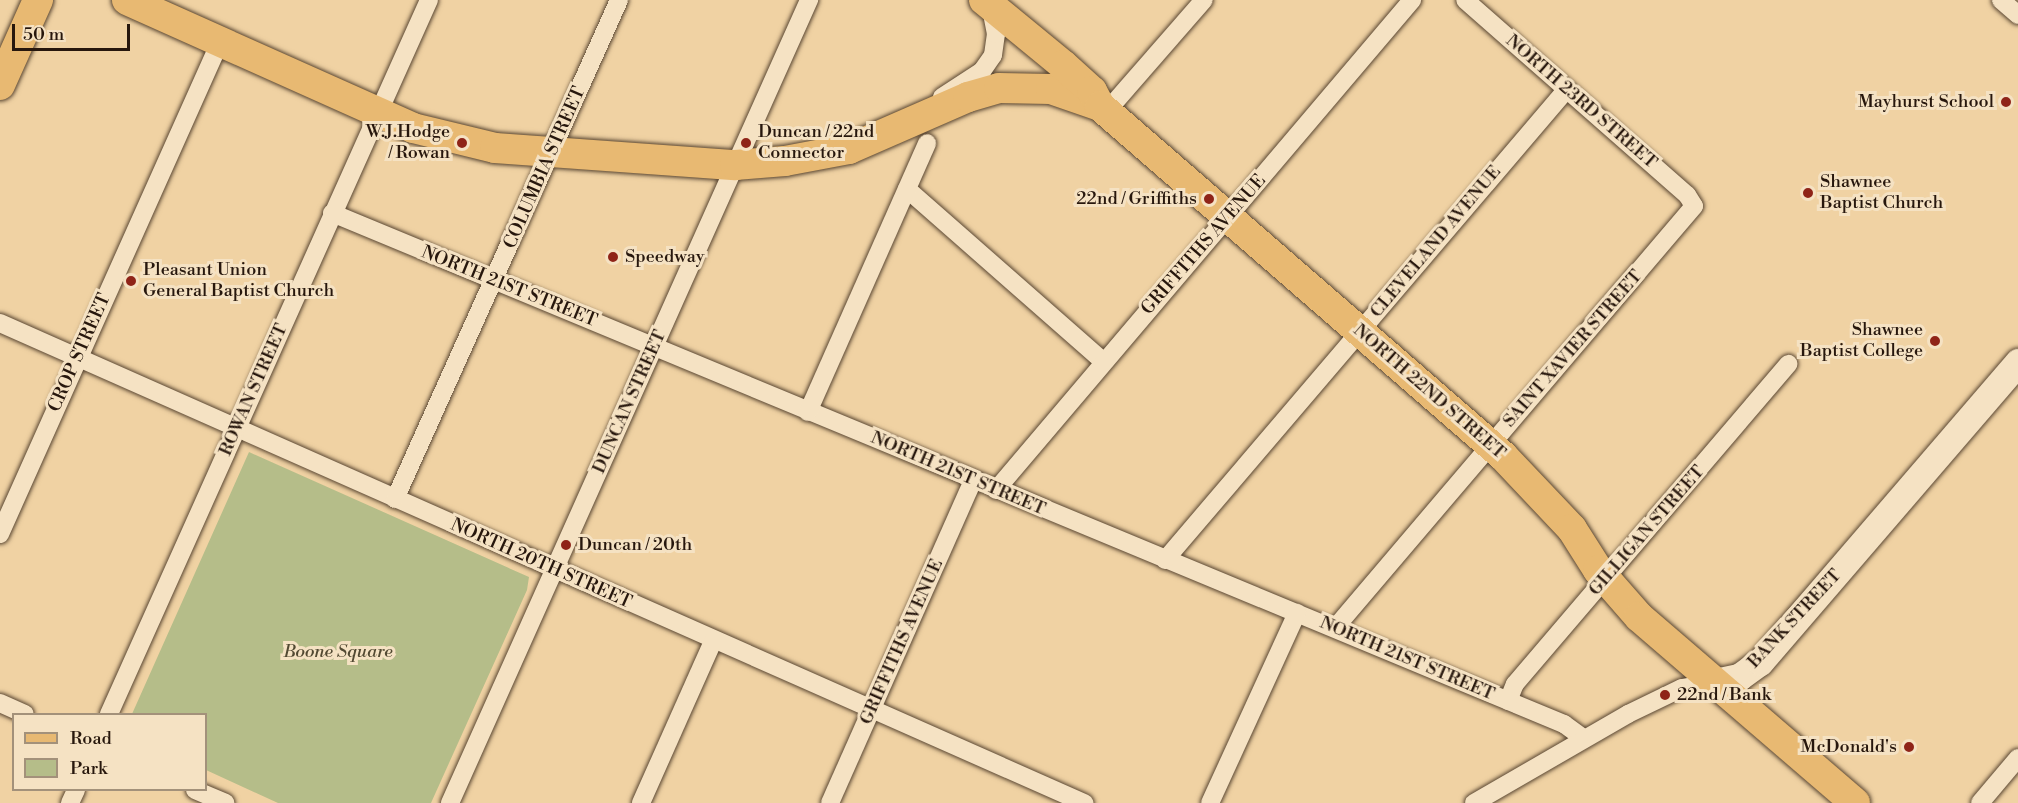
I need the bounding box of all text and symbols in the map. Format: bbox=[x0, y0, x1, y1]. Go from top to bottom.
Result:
scale bar bbox=[15, 12, 134, 50]
text: 50 m bbox=[23, 23, 64, 46]
street label: NORTH 23RD STREET bbox=[1501, 30, 1661, 174]
street label: COLUMBIA STREET bbox=[500, 84, 590, 252]
place label: Mayhurst School bbox=[1858, 91, 1994, 113]
marker: Mayhurst School bbox=[1999, 95, 2013, 109]
place label: W.J.Hodge / Rowan bbox=[366, 122, 450, 164]
place label: Duncan / 22nd Connector bbox=[758, 122, 874, 164]
marker: W.J.Hodge / Rowan bbox=[455, 136, 469, 150]
marker: Duncan / 22nd Connector bbox=[739, 136, 753, 150]
street label: CLEVELAND AVENUE bbox=[1366, 162, 1506, 322]
street label: GRIFFITHS AVENUE bbox=[1137, 170, 1271, 320]
place label: Shawnee Baptist Church bbox=[1820, 172, 1943, 214]
marker: Shawnee Baptist Church bbox=[1801, 186, 1815, 200]
place label: 22nd / Griffiths bbox=[1076, 188, 1197, 210]
marker: 22nd / Griffiths bbox=[1202, 192, 1216, 206]
street label: NORTH 21ST STREET bbox=[418, 242, 600, 332]
place label: Speedway bbox=[625, 246, 705, 268]
marker: Speedway bbox=[606, 250, 620, 264]
place label: Pleasant Union General Baptist Church bbox=[143, 260, 334, 302]
street label: SAINT XAVIER STREET bbox=[1499, 266, 1647, 432]
marker: Pleasant Union General Baptist Church bbox=[124, 274, 138, 288]
street label: CROP STREET bbox=[44, 290, 116, 416]
street label: NORTH 22ND STREET bbox=[1348, 320, 1510, 464]
place label: Shawnee Baptist College bbox=[1800, 320, 1923, 362]
street label: ROWAN STREET bbox=[215, 321, 293, 459]
street label: DUNCAN STREET bbox=[589, 327, 671, 477]
marker: Shawnee Baptist College bbox=[1928, 334, 1942, 348]
street label: NORTH 21ST STREET bbox=[867, 427, 1049, 521]
street label: GILLIGAN STREET bbox=[1585, 462, 1709, 600]
street label: NORTH 20TH STREET bbox=[447, 514, 635, 614]
place label: Duncan / 20th bbox=[578, 534, 692, 556]
marker: Duncan / 20th bbox=[559, 538, 573, 552]
street label: GRIFFITHS AVENUE bbox=[856, 556, 948, 728]
street label: BANK STREET bbox=[1744, 565, 1846, 673]
street label: NORTH 21ST STREET bbox=[1316, 612, 1498, 706]
park label: Boone Square bbox=[283, 641, 393, 663]
place label: 22nd / Bank bbox=[1677, 684, 1771, 706]
marker: 22nd / Bank bbox=[1658, 688, 1672, 702]
legend bbox=[12, 713, 207, 791]
text: Road bbox=[70, 727, 112, 750]
place label: McDonald's bbox=[1801, 736, 1897, 758]
marker: McDonald's bbox=[1902, 740, 1916, 754]
text: Park bbox=[70, 757, 107, 780]

